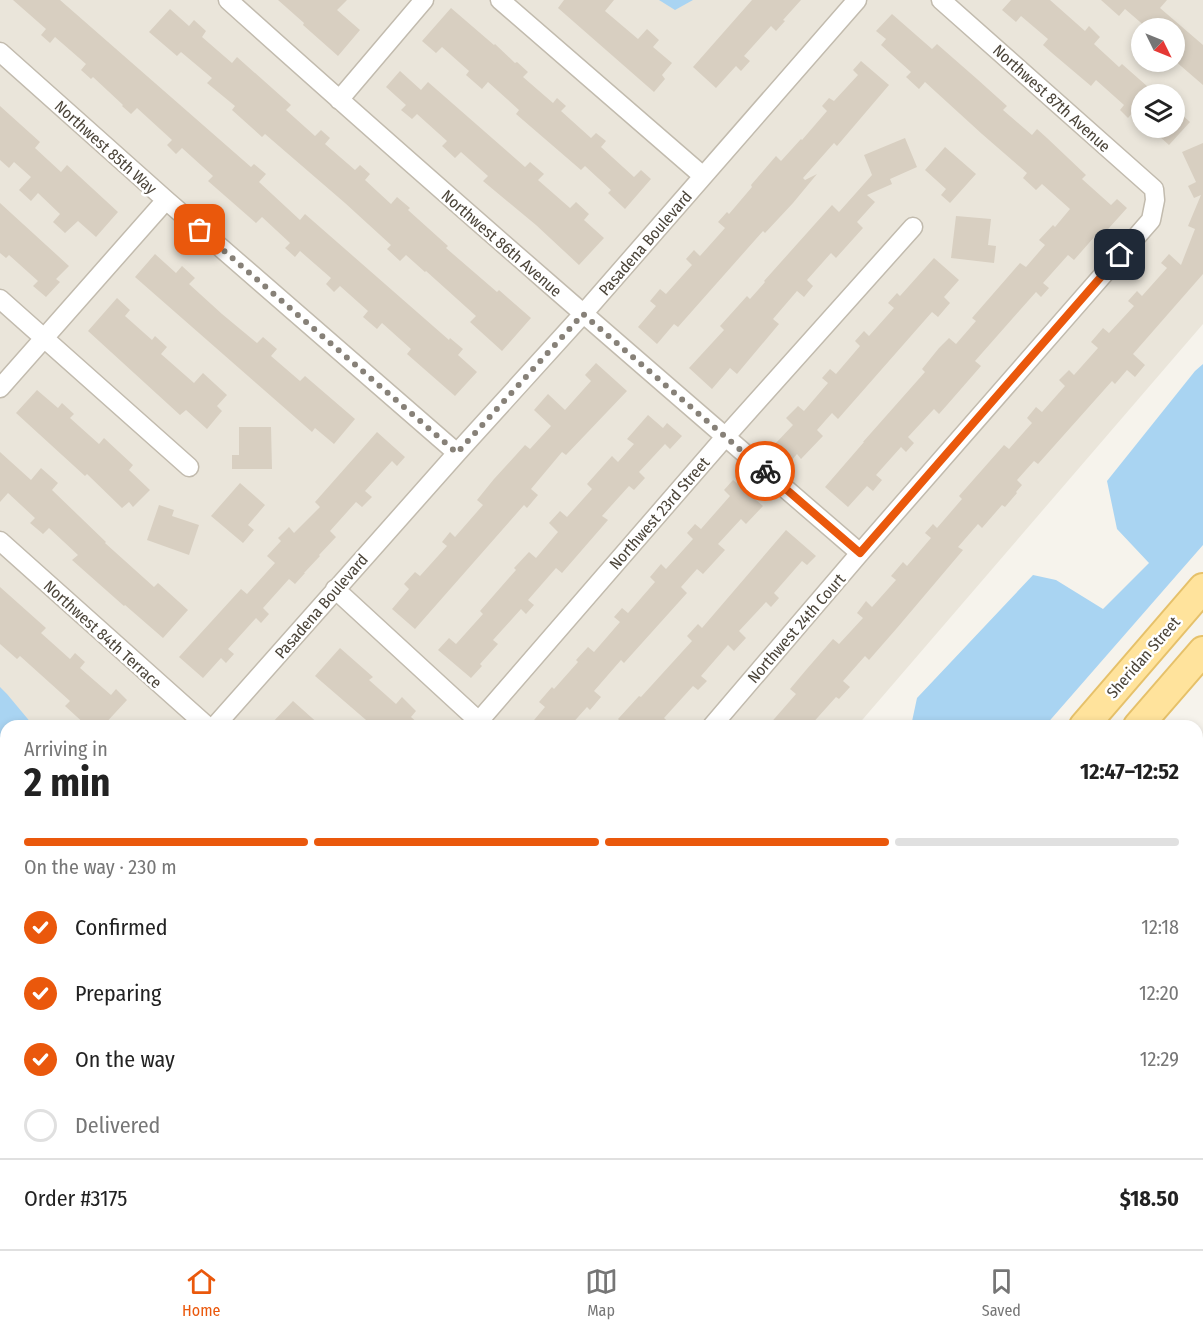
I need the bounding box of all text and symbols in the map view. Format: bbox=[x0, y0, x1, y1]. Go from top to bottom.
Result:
north arrow bbox=[1131, 18, 1185, 72]
map controls bbox=[1131, 18, 1185, 138]
street label: Northwest 87th Avenue bbox=[989, 41, 1114, 156]
button: layers bbox=[1131, 84, 1185, 138]
street label: Northwest 85th Way bbox=[51, 97, 161, 199]
street label: Northwest 86th Avenue bbox=[438, 186, 566, 301]
street label: Pasadena Boulevard bbox=[595, 187, 696, 299]
pin bbox=[174, 204, 225, 255]
icon: bag bbox=[183, 213, 216, 246]
pin bbox=[1094, 229, 1145, 280]
icon: home bbox=[1103, 238, 1136, 271]
courier bbox=[735, 441, 795, 501]
street label: Northwest 23rd Street bbox=[605, 453, 714, 573]
icon: bike bbox=[749, 455, 782, 488]
street label: Pasadena Boulevard bbox=[271, 550, 372, 662]
street label: Northwest 24th Court bbox=[744, 569, 850, 687]
street label: Northwest 84th Terrace bbox=[40, 576, 166, 692]
street label: Sheridan Street bbox=[1103, 612, 1184, 702]
text: Arriving in bbox=[24, 737, 108, 761]
text: 12:47–12:52 bbox=[1080, 758, 1179, 785]
text: 2 min bbox=[24, 760, 110, 806]
text: On the way · 230 m bbox=[24, 855, 177, 879]
icon: check bbox=[24, 911, 57, 944]
text: Confirmed bbox=[75, 914, 168, 941]
text: 12:18 bbox=[1141, 915, 1179, 939]
icon: check bbox=[24, 977, 57, 1010]
text: Preparing bbox=[75, 980, 161, 1007]
text: 12:20 bbox=[1139, 981, 1179, 1005]
icon: check bbox=[24, 1043, 57, 1076]
text: On the way bbox=[75, 1046, 175, 1073]
text: 12:29 bbox=[1140, 1047, 1179, 1071]
text: Delivered bbox=[75, 1112, 160, 1139]
text: Order #3175 bbox=[24, 1185, 127, 1212]
text: $18.50 bbox=[1120, 1185, 1179, 1212]
tab: Home bbox=[182, 1265, 220, 1320]
tab: Map bbox=[585, 1265, 618, 1320]
tab: Saved bbox=[982, 1265, 1021, 1320]

